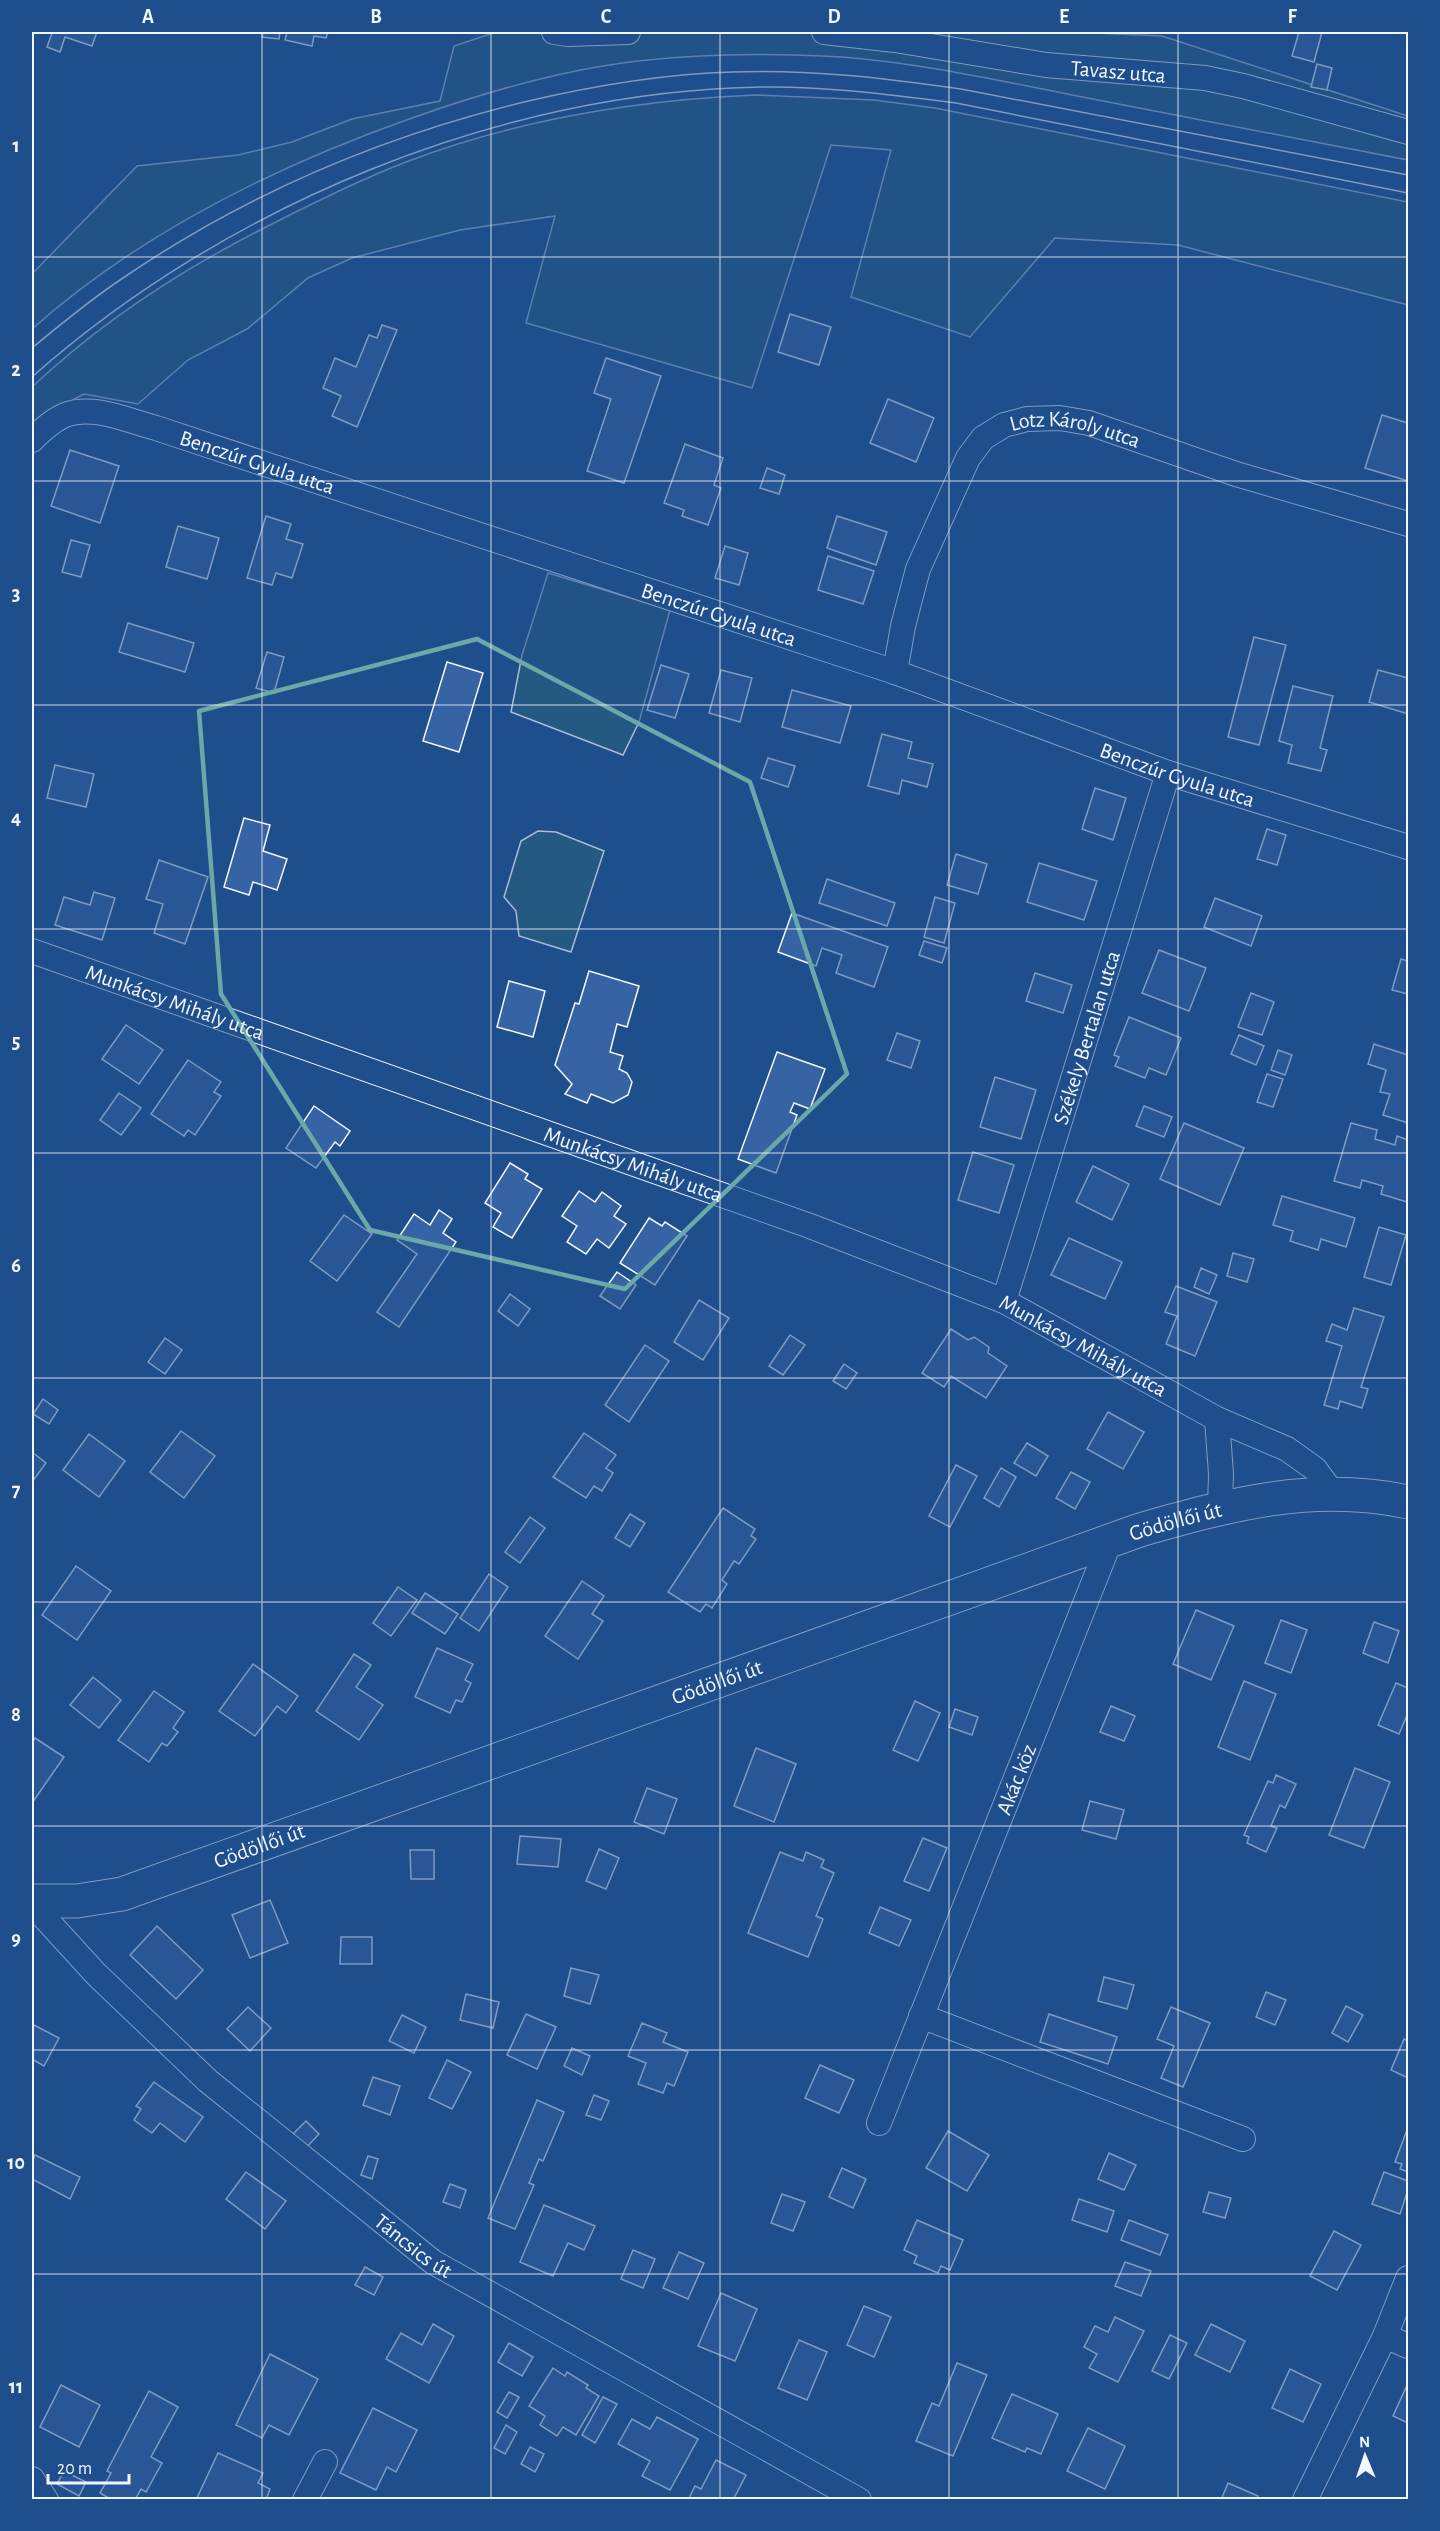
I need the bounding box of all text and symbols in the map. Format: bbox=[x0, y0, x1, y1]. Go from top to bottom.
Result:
text: A bbox=[142, 7, 154, 27]
text: B bbox=[370, 7, 382, 27]
text: C bbox=[601, 7, 612, 27]
text: D bbox=[827, 7, 841, 27]
text: E bbox=[1059, 7, 1069, 27]
text: F bbox=[1287, 7, 1297, 27]
street label: Tavasz utca bbox=[1070, 57, 1167, 87]
text: 1 bbox=[12, 136, 20, 156]
text: 2 bbox=[11, 360, 21, 380]
street label: Lotz Károly utca bbox=[1007, 408, 1143, 452]
street label: Benczúr Gyula utca bbox=[177, 427, 337, 498]
street label: Benczúr Gyula utca bbox=[638, 579, 799, 651]
text: 3 bbox=[12, 584, 20, 604]
street label: Benczúr Gyula utca bbox=[1097, 739, 1257, 811]
text: 4 bbox=[11, 808, 21, 828]
street label: Székely Bertalan utca bbox=[1050, 948, 1124, 1127]
street label: Munkácsy Mihály utca bbox=[83, 961, 267, 1044]
text: 5 bbox=[12, 1032, 20, 1052]
street label: Munkácsy Mihály utca bbox=[541, 1123, 725, 1206]
text: 6 bbox=[11, 1256, 21, 1276]
street label: Munkácsy Mihály utca bbox=[995, 1291, 1170, 1401]
text: 7 bbox=[12, 1480, 21, 1500]
street label: Gödöllői út bbox=[1126, 1499, 1224, 1545]
street label: Gödöllői út bbox=[669, 1656, 765, 1709]
text: 8 bbox=[11, 1705, 21, 1725]
street label: Akác köz bbox=[993, 1741, 1040, 1818]
street label: Gödöllői út bbox=[211, 1820, 308, 1872]
text: 9 bbox=[11, 1929, 21, 1949]
text: 10 bbox=[7, 2153, 25, 2173]
street label: Táncsics út bbox=[370, 2210, 455, 2282]
text: 11 bbox=[9, 2377, 23, 2397]
north arrow bbox=[1335, 2426, 1395, 2486]
text: N bbox=[1359, 2434, 1370, 2450]
scale bar bbox=[48, 2447, 129, 2485]
text: 20 m bbox=[57, 2460, 92, 2478]

